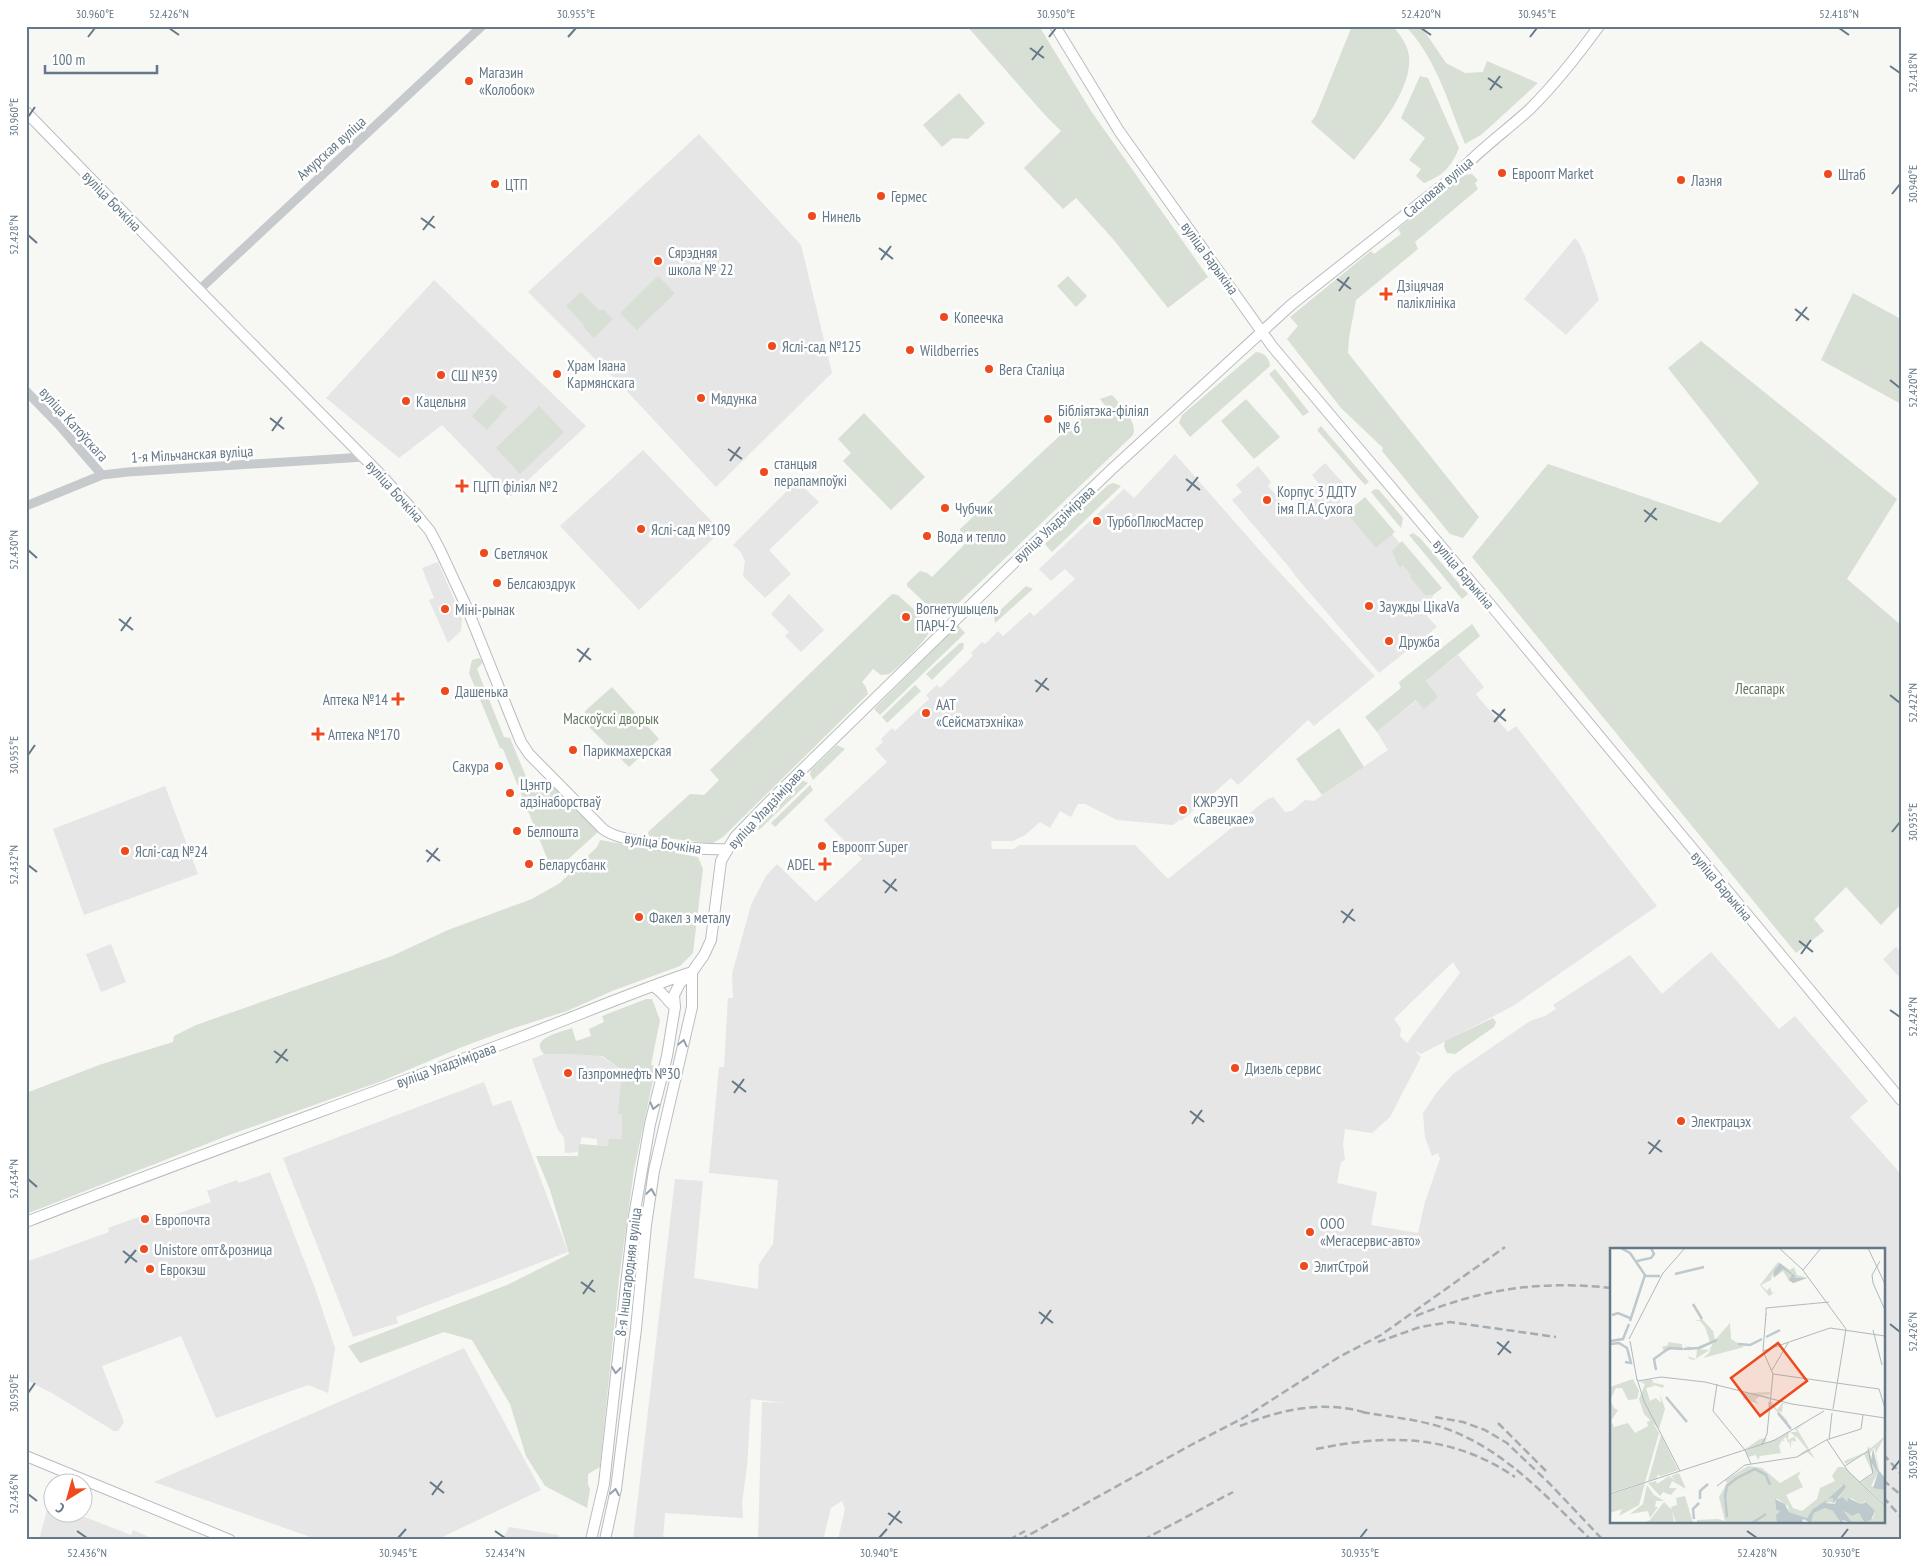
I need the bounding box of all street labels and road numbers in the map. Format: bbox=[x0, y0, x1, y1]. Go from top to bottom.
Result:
street label: Амурская вуліца bbox=[292, 112, 370, 184]
street label: Сасновая вуліца bbox=[1399, 152, 1477, 222]
street label: вуліца Бочкіна bbox=[78, 167, 146, 235]
street label: вуліца Барыкіна bbox=[1177, 218, 1243, 298]
street label: вуліца Катоўскага bbox=[35, 383, 113, 465]
street label: 1-я Мільчанская вуліца bbox=[130, 441, 254, 467]
street label: вуліца Бочкіна bbox=[362, 456, 428, 526]
street label: вуліца Уладзімірава bbox=[1009, 481, 1099, 567]
street label: вуліца Барыкіна bbox=[1429, 535, 1499, 613]
street label: вуліца Уладзімірава bbox=[723, 763, 809, 853]
street label: вуліца Бочкіна bbox=[623, 828, 703, 858]
street label: вуліца Барыкіна bbox=[1687, 847, 1757, 925]
street label: вуліца Уладзімірава bbox=[393, 1038, 499, 1092]
street label: 8-я Іншагародняя вуліца bbox=[611, 1206, 645, 1338]

